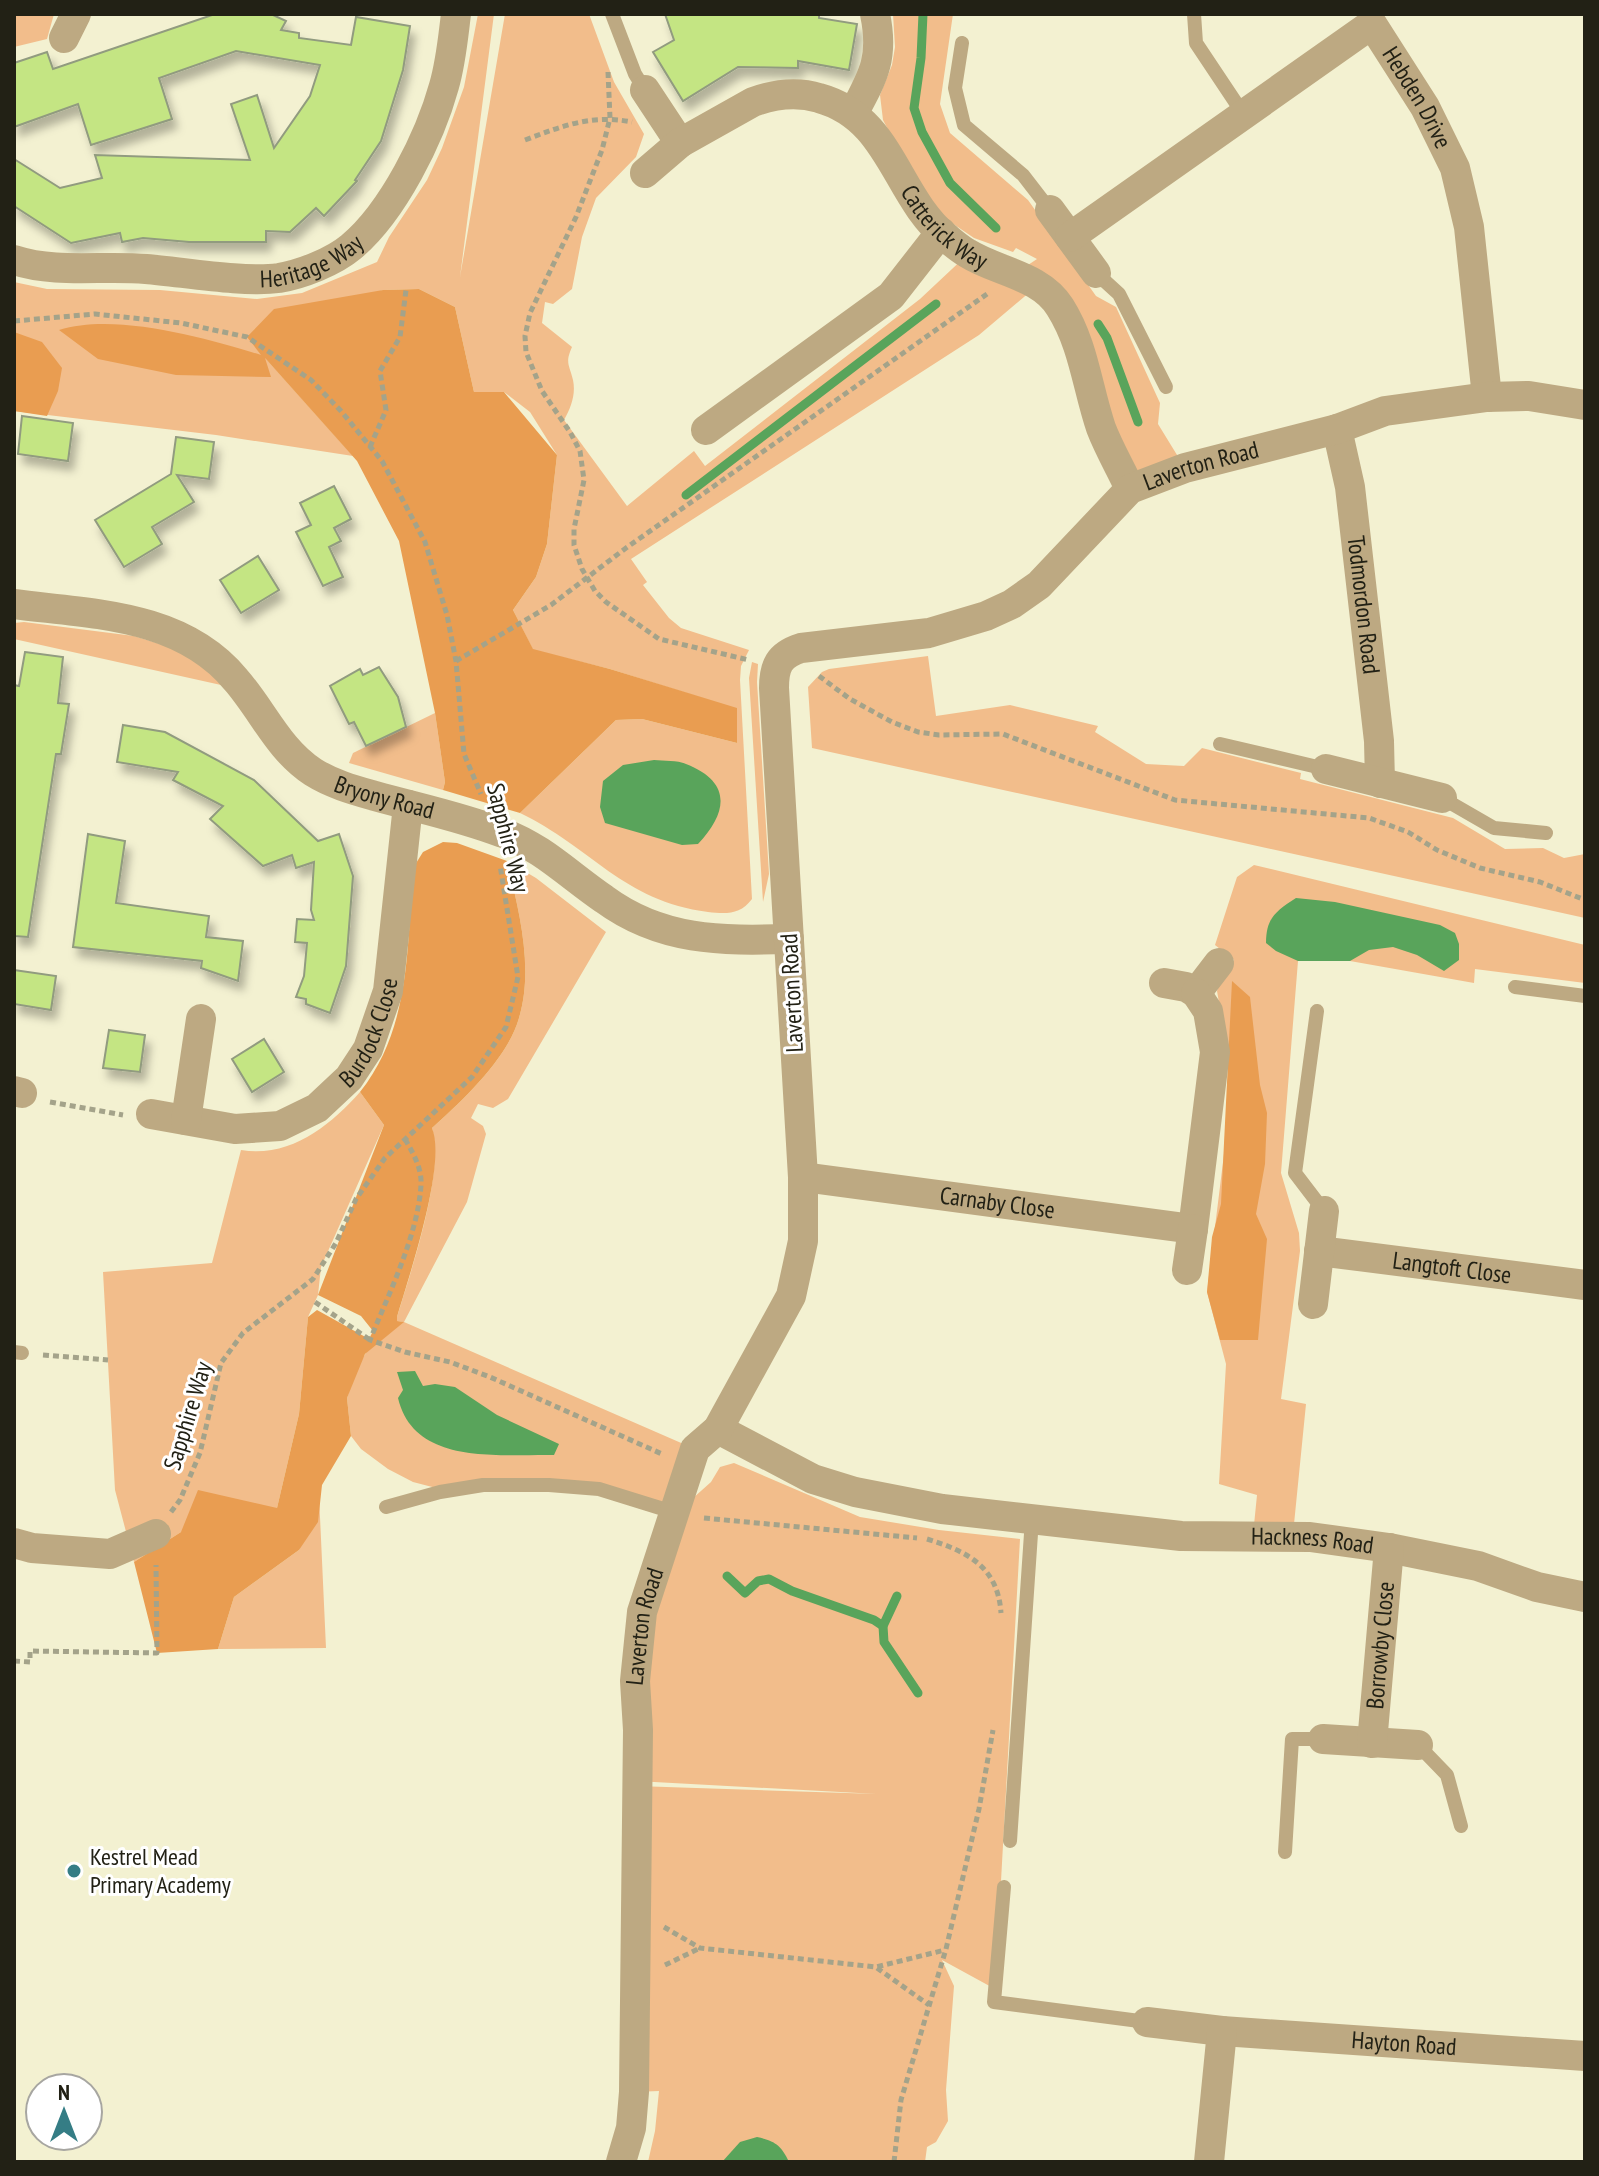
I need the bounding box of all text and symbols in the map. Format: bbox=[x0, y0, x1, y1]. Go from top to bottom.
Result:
street label: Hebden Drive bbox=[1376, 41, 1459, 153]
street label: Catterick Way bbox=[894, 179, 992, 276]
street label: Heritage Way bbox=[259, 228, 370, 294]
street label: Laverton Road bbox=[1139, 434, 1262, 498]
street label: Todmordon Road bbox=[1341, 534, 1387, 676]
street label: Bryony Road bbox=[330, 768, 438, 826]
street label: Sapphire Way bbox=[480, 780, 537, 896]
street label: Laverton Road bbox=[773, 933, 810, 1053]
street label: Burdock Close bbox=[332, 977, 404, 1094]
street label: Carnaby Close bbox=[938, 1179, 1057, 1225]
street label: Langtoft Close bbox=[1391, 1245, 1513, 1290]
street label: Sapphire Way bbox=[156, 1358, 219, 1474]
street label: Hackness Road bbox=[1251, 1521, 1376, 1561]
street label: Laverton Road bbox=[619, 1564, 670, 1687]
street label: Borrowby Close bbox=[1359, 1580, 1401, 1710]
place label: Kestrel Mead Primary Academy bbox=[90, 1841, 231, 1900]
marker: Kestrel Mead Primary Academy bbox=[65, 1862, 83, 1880]
street label: Hayton Road bbox=[1351, 2024, 1457, 2062]
north arrow bbox=[24, 2072, 104, 2152]
text: N bbox=[58, 2078, 70, 2106]

